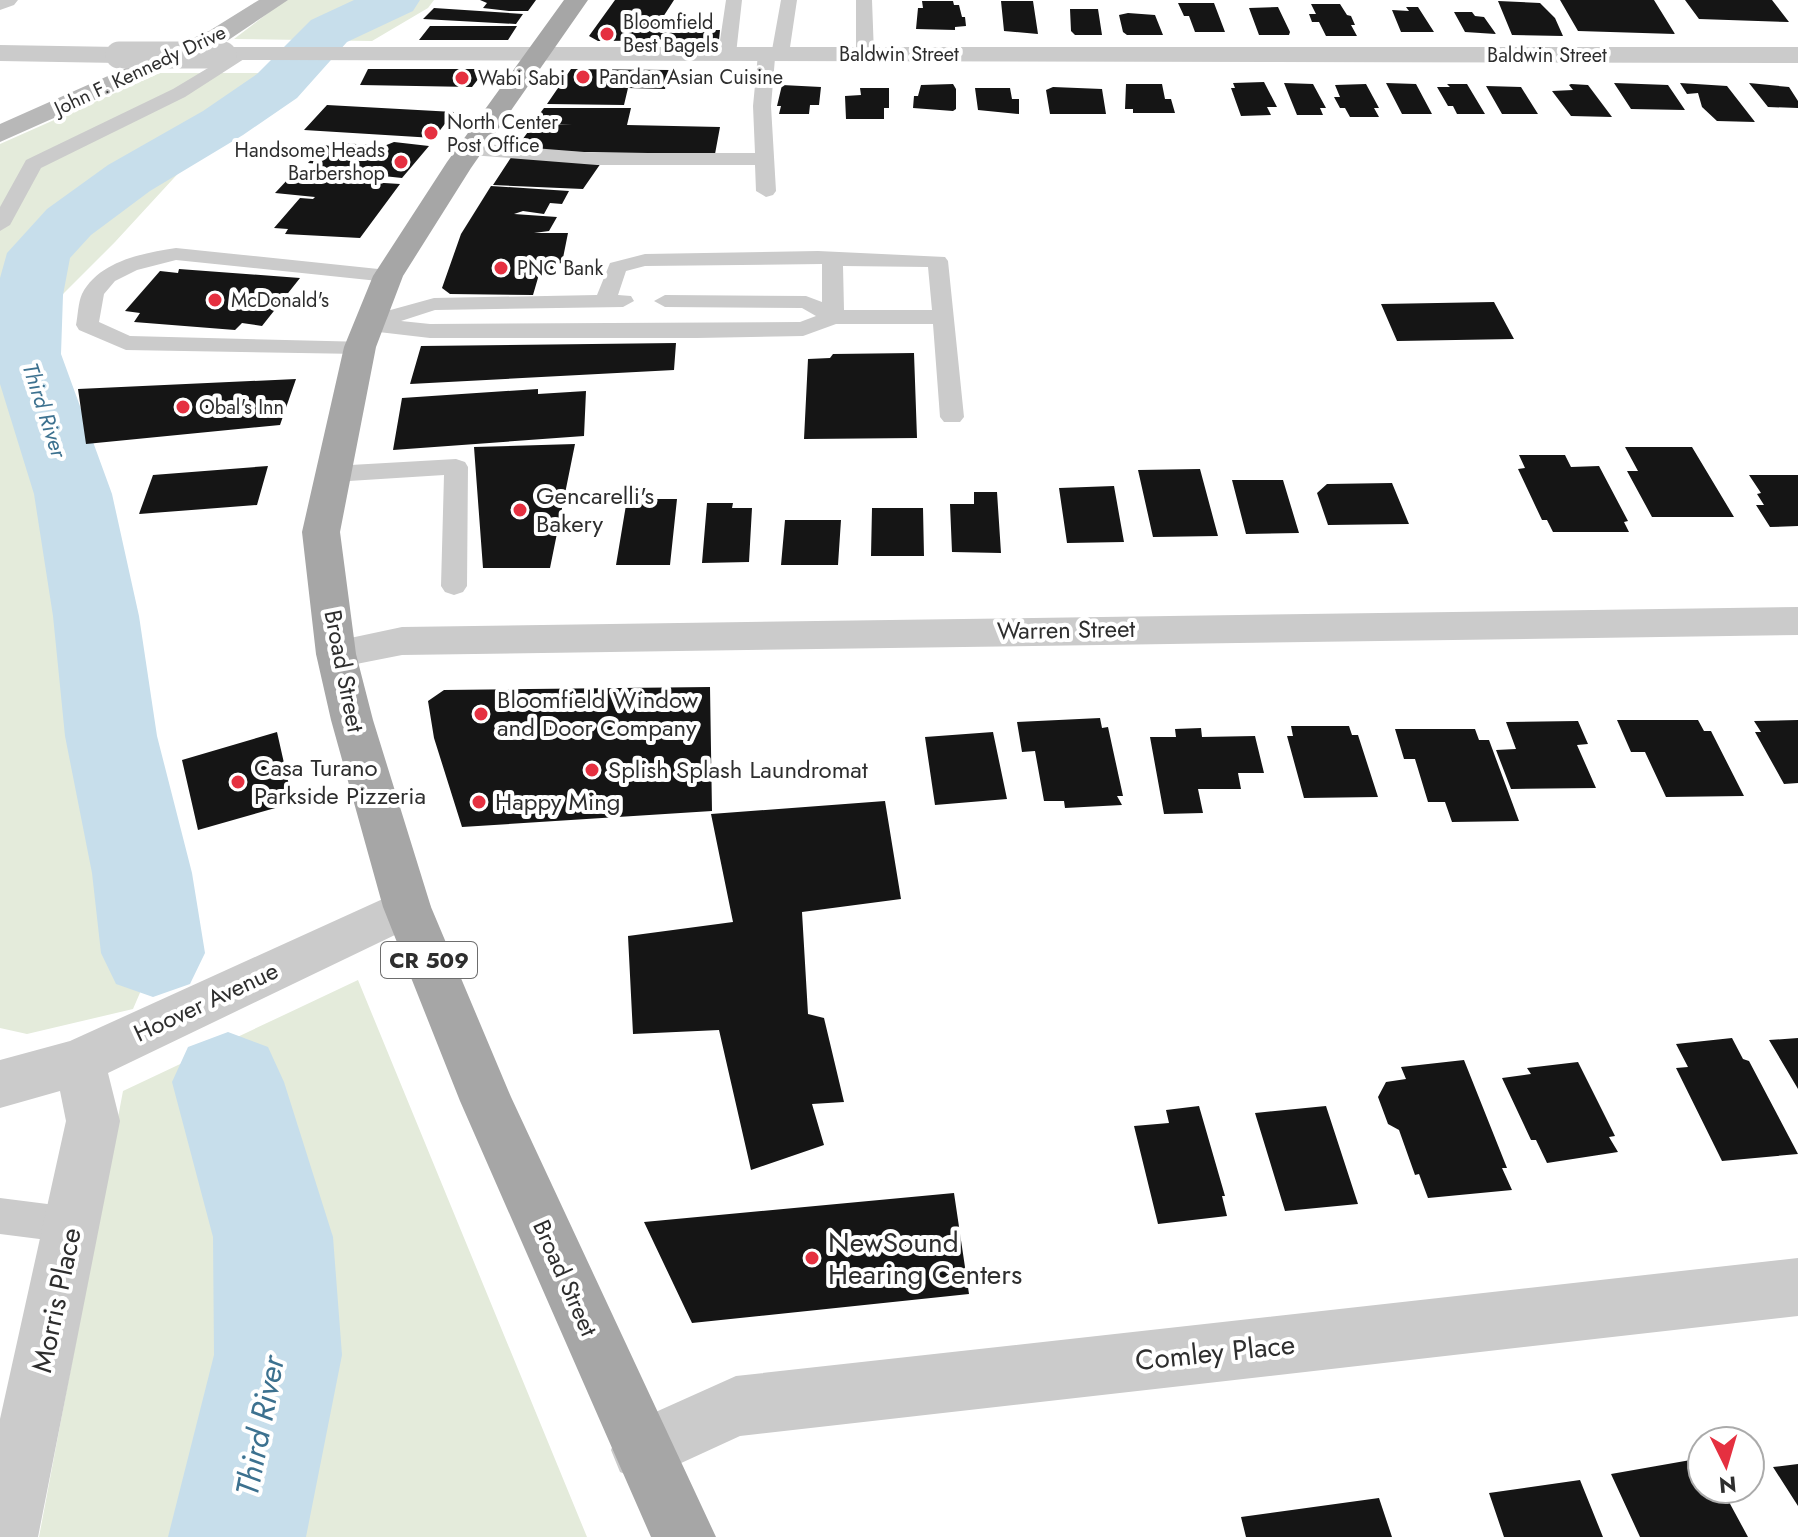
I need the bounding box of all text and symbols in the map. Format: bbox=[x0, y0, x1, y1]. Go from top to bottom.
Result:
place label: Bloomfield Best Bagels bbox=[623, 8, 718, 60]
street label: John F. Kennedy Drive bbox=[47, 18, 231, 124]
marker: Bloomfield Best Bagels bbox=[598, 25, 616, 43]
street label: Baldwin Street bbox=[839, 40, 959, 69]
street label: Baldwin Street bbox=[1487, 41, 1607, 70]
place label: Pandan Asian Cuisine bbox=[599, 63, 783, 92]
place label: Wabi Sabi bbox=[478, 64, 565, 93]
marker: Pandan Asian Cuisine bbox=[574, 68, 592, 86]
marker: Wabi Sabi bbox=[453, 69, 471, 87]
place label: North Center Post Office bbox=[447, 108, 558, 160]
marker: North Center Post Office bbox=[422, 124, 440, 142]
place label: Handsome Heads Barbershop bbox=[235, 136, 385, 188]
marker: Handsome Heads Barbershop bbox=[392, 153, 410, 171]
place label: PNC Bank bbox=[517, 254, 603, 283]
marker: PNC Bank bbox=[492, 259, 510, 277]
place label: McDonald's bbox=[231, 286, 329, 315]
marker: McDonald's bbox=[206, 291, 224, 309]
water label: Third River bbox=[15, 359, 76, 463]
place label: Obal's Inn bbox=[199, 393, 284, 422]
marker: Obal's Inn bbox=[174, 398, 192, 416]
place label: Gencarelli's Bakery bbox=[536, 478, 654, 541]
marker: Gencarelli's Bakery bbox=[511, 501, 529, 519]
street label: Broad Street bbox=[315, 607, 374, 735]
street label: Warren Street bbox=[996, 611, 1136, 648]
place label: Bloomfield Window and Door Company bbox=[497, 682, 699, 745]
marker: Bloomfield Window and Door Company bbox=[472, 705, 490, 723]
place label: Casa Turano Parkside Pizzeria bbox=[254, 750, 426, 813]
place label: Splish Splash Laundromat bbox=[608, 752, 868, 787]
marker: Splish Splash Laundromat bbox=[583, 761, 601, 779]
marker: Casa Turano Parkside Pizzeria bbox=[229, 773, 247, 791]
place label: Happy Ming bbox=[495, 784, 620, 819]
marker: Happy Ming bbox=[470, 793, 488, 811]
road number: CR 509 bbox=[381, 942, 477, 978]
street label: Hoover Avenue bbox=[128, 953, 284, 1050]
street label: Broad Street bbox=[524, 1214, 607, 1342]
place label: NewSound Hearing Centers bbox=[828, 1222, 1022, 1295]
street label: Morris Place bbox=[21, 1224, 92, 1376]
marker: NewSound Hearing Centers bbox=[803, 1249, 821, 1267]
street label: Comley Place bbox=[1133, 1324, 1297, 1381]
water label: Third River bbox=[224, 1350, 297, 1500]
north arrow bbox=[1686, 1425, 1766, 1505]
text: N bbox=[1718, 1468, 1738, 1502]

